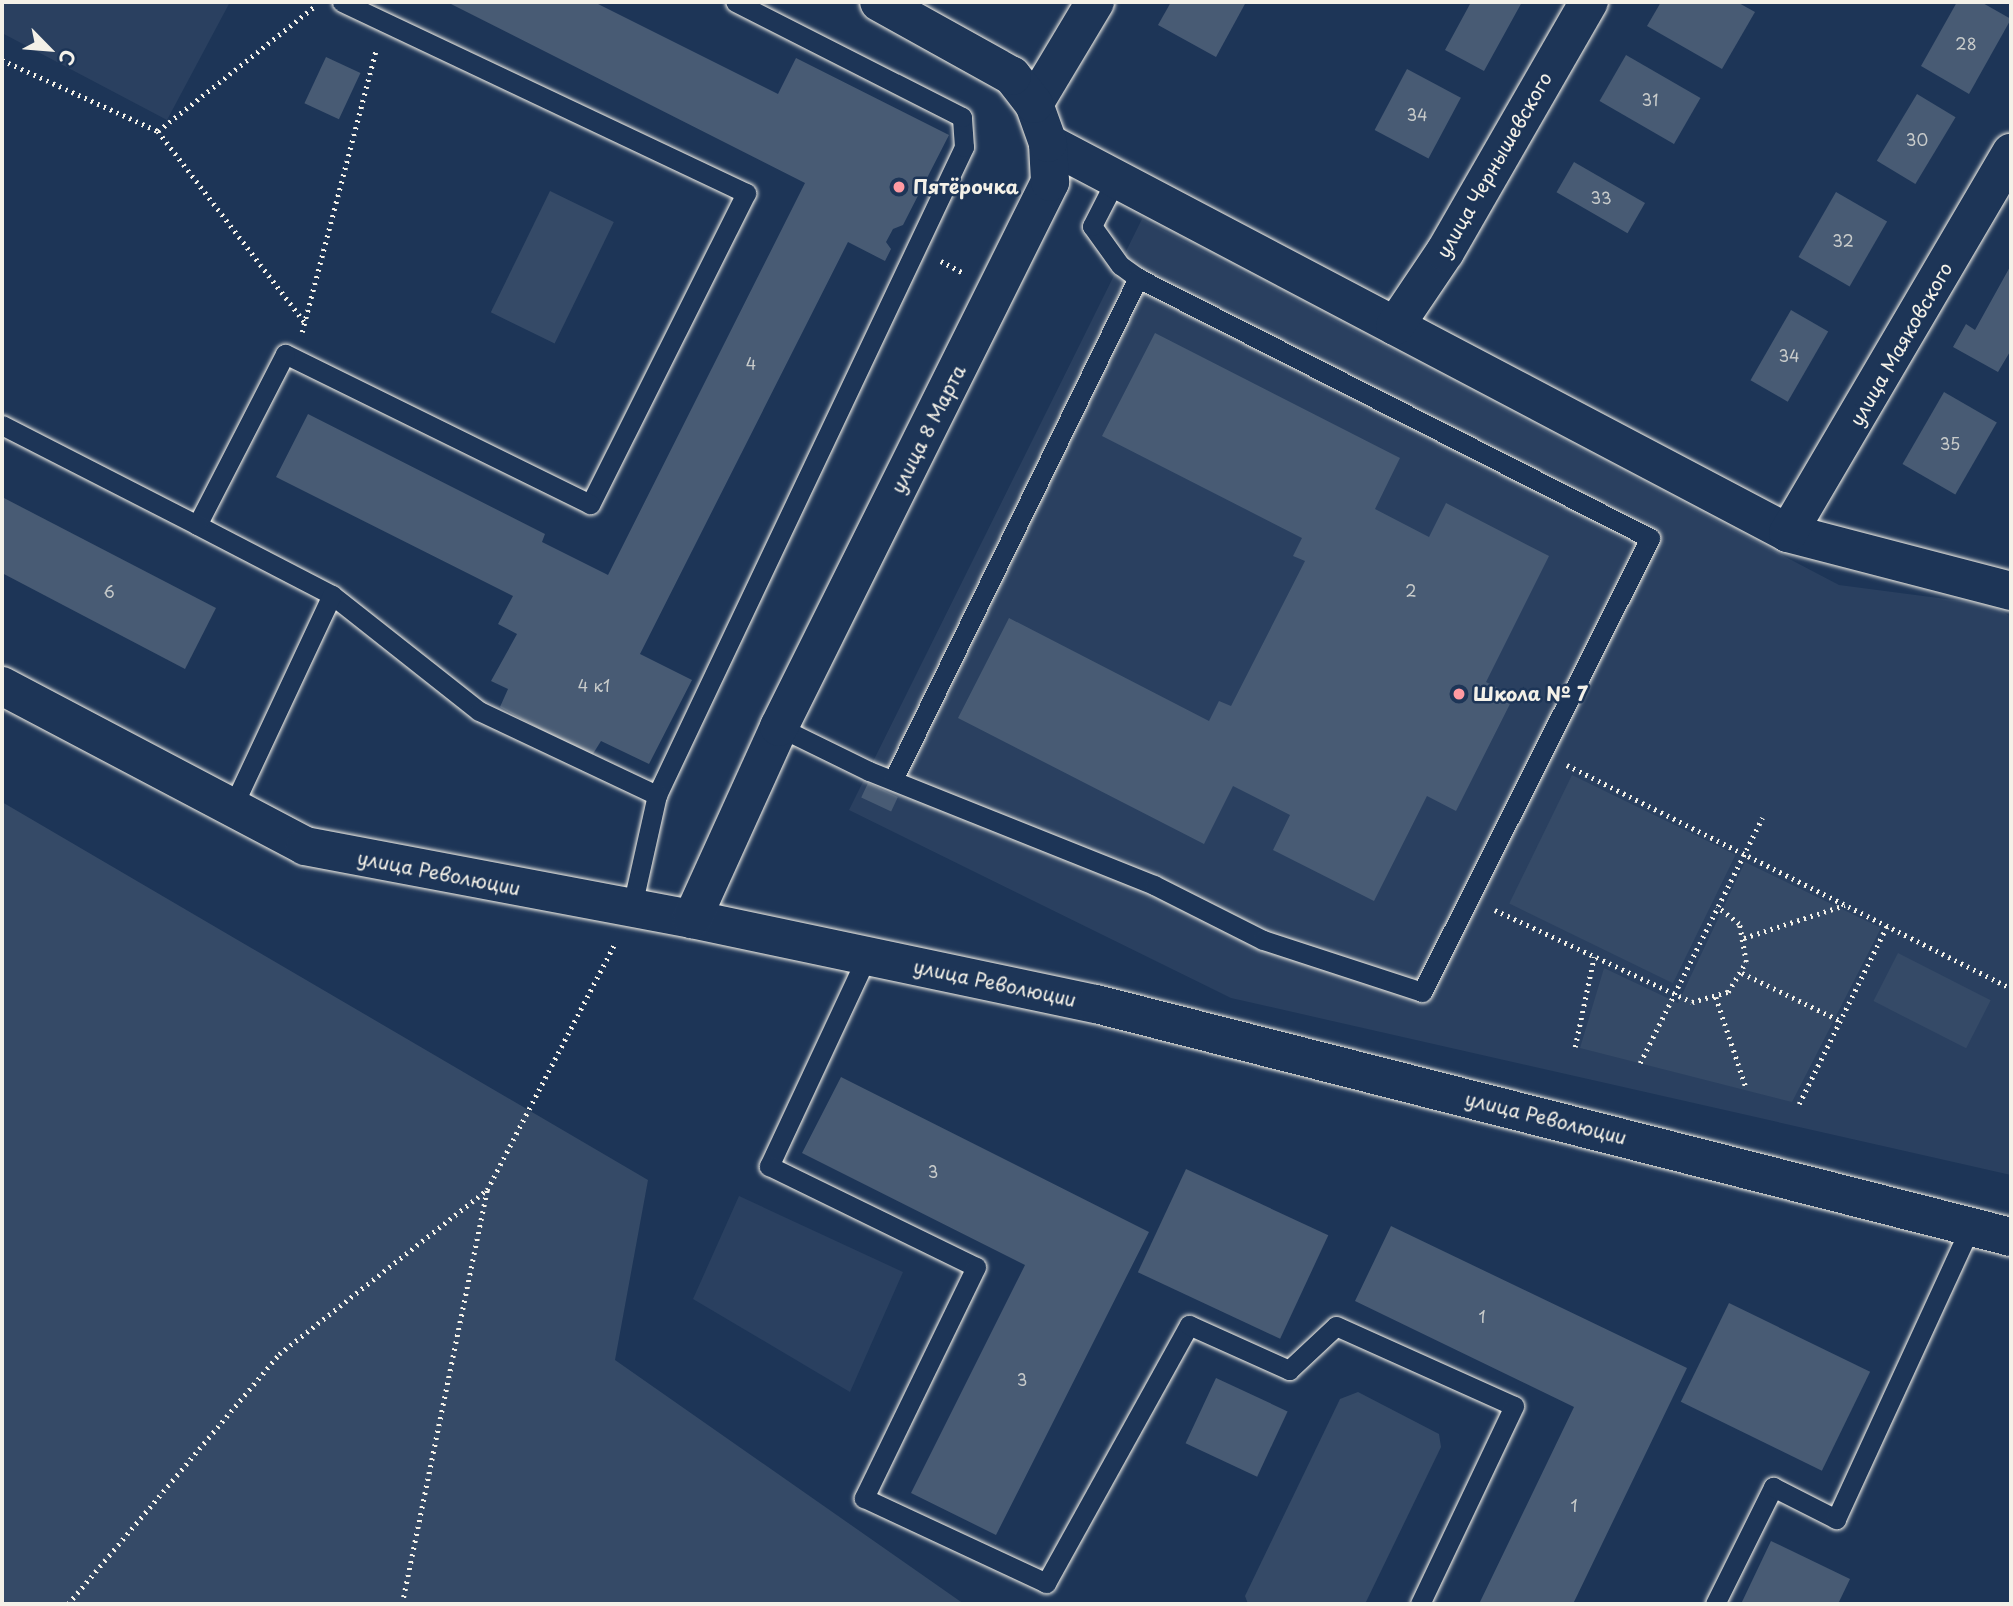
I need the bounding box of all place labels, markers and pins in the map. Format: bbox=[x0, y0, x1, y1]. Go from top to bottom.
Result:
place label: Пятёрочка bbox=[913, 176, 1019, 198]
marker: Пятёрочка bbox=[891, 179, 907, 195]
place label: Школа № 7 bbox=[1473, 683, 1589, 705]
marker: Школа № 7 bbox=[1451, 686, 1467, 702]

